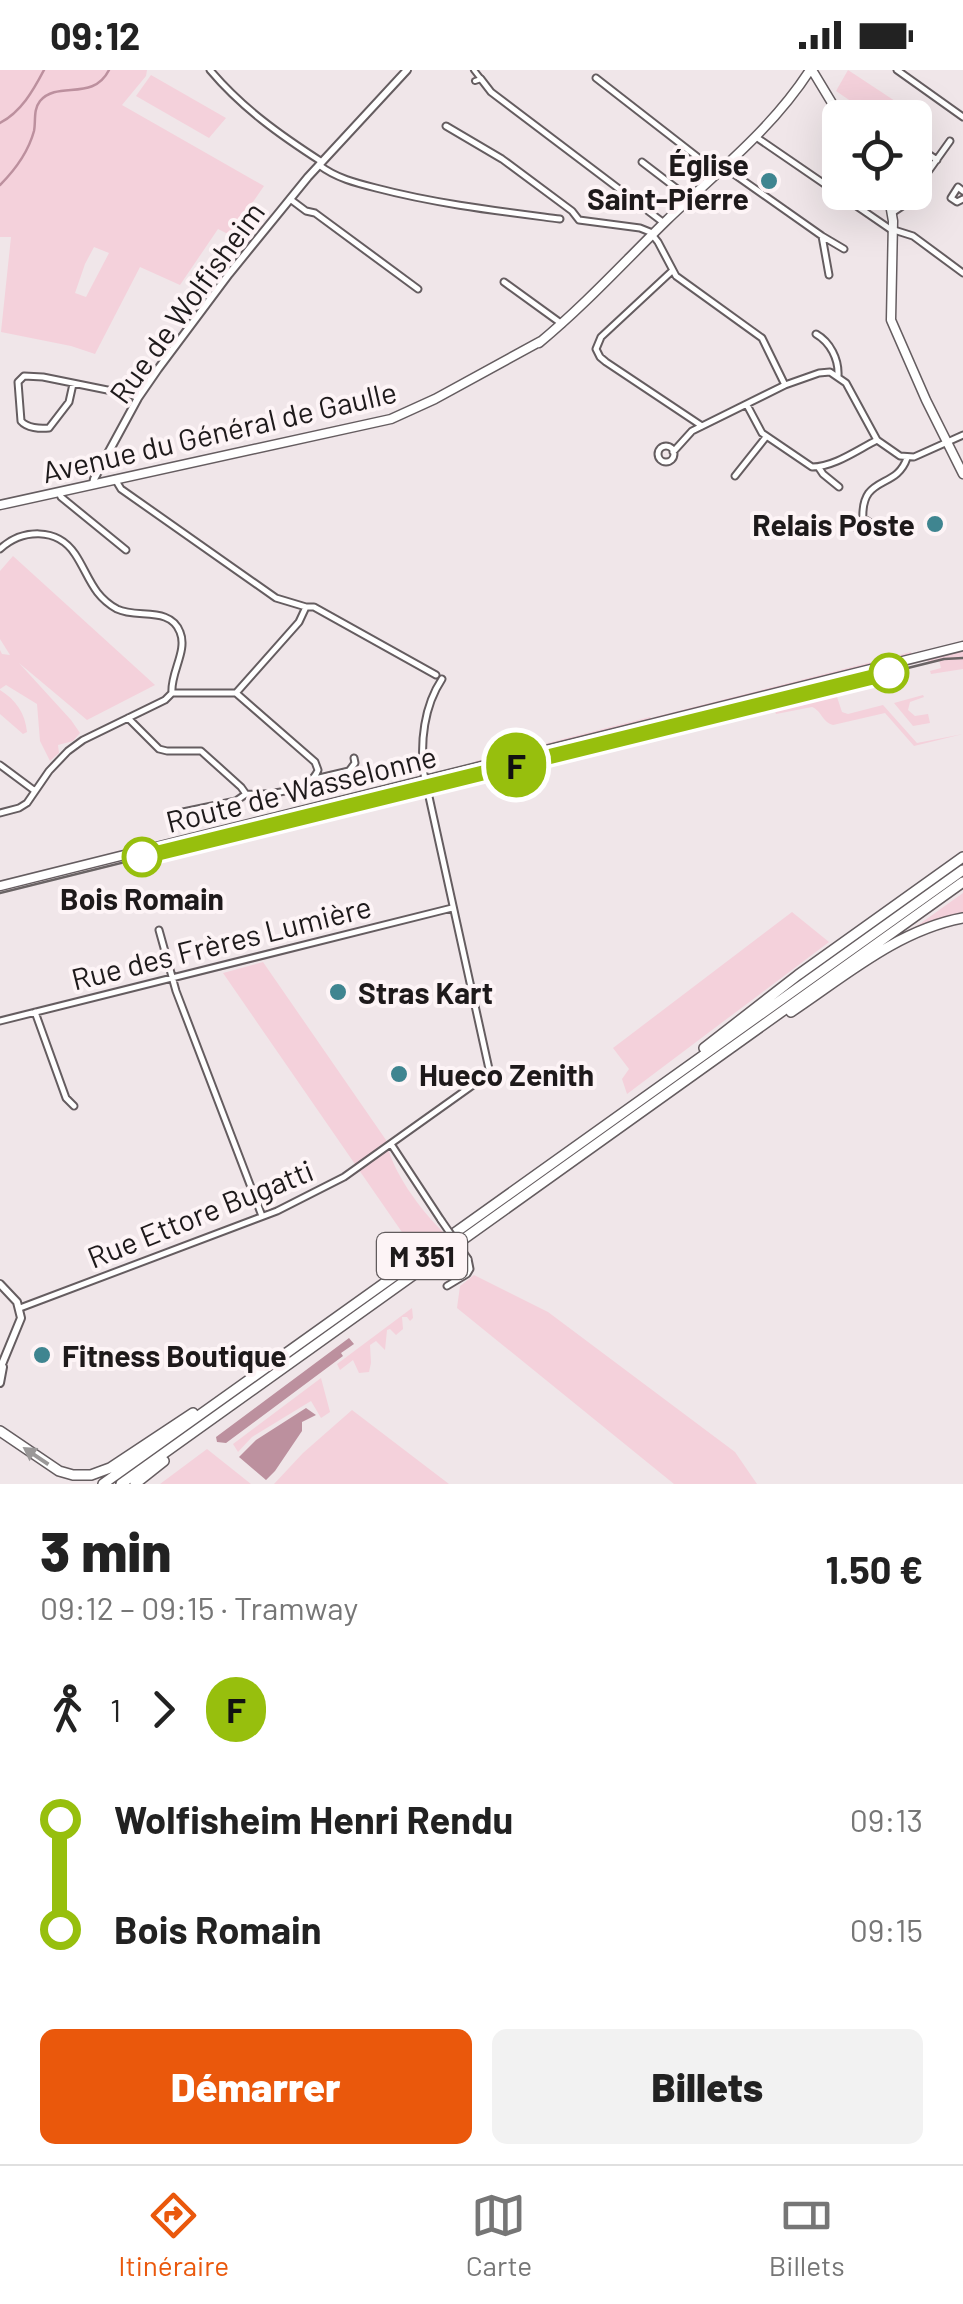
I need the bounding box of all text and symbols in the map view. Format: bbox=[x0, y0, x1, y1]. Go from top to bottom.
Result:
text: 09:12 bbox=[50, 12, 140, 58]
map controls bbox=[822, 100, 932, 210]
button: locate bbox=[822, 100, 932, 210]
place label: Église Saint-Pierre bbox=[587, 146, 749, 216]
marker: Église Saint-Pierre bbox=[758, 170, 780, 192]
street label: Rue de Wolfisheim bbox=[101, 194, 271, 410]
street label: Avenue du Général de Gaulle bbox=[38, 373, 400, 489]
place label: Relais Poste bbox=[752, 506, 915, 542]
marker: Relais Poste bbox=[924, 513, 946, 535]
unlabelled marker bbox=[870, 654, 908, 692]
line badge: F bbox=[484, 732, 548, 798]
street label: Route de Wasselonne bbox=[162, 737, 440, 839]
text: F bbox=[506, 744, 526, 786]
marker: Bois Romain bbox=[123, 838, 161, 876]
place label: Bois Romain bbox=[60, 880, 224, 916]
street label: Rue des Frères Lumière bbox=[67, 887, 375, 997]
place label: Stras Kart bbox=[358, 974, 493, 1010]
marker: Stras Kart bbox=[327, 981, 349, 1003]
place label: Hueco Zenith bbox=[419, 1056, 594, 1092]
marker: Hueco Zenith bbox=[388, 1063, 410, 1085]
street label: Rue Ettore Bugatti bbox=[82, 1151, 318, 1275]
road number: M 351 bbox=[377, 1233, 467, 1279]
place label: Fitness Boutique bbox=[62, 1337, 287, 1373]
marker: Fitness Boutique bbox=[31, 1344, 53, 1366]
one-way arrow bbox=[23, 1447, 49, 1466]
text: 3 min bbox=[40, 1517, 172, 1583]
text: 1.50 € bbox=[825, 1546, 923, 1592]
text: 09:12 – 09:15 · Tramway bbox=[40, 1588, 358, 1626]
icon: walk bbox=[40, 1682, 95, 1737]
icon: forward bbox=[136, 1682, 191, 1737]
text: F bbox=[226, 1688, 246, 1730]
text: 1 bbox=[110, 1690, 121, 1728]
text: Wolfisheim Henri Rendu bbox=[114, 1796, 513, 1842]
text: 09:13 bbox=[850, 1800, 923, 1838]
text: Bois Romain bbox=[114, 1906, 322, 1952]
text: 09:15 bbox=[850, 1910, 923, 1948]
button: Démarrer bbox=[40, 2029, 472, 2144]
button: Billets bbox=[492, 2029, 923, 2144]
tab: Itinéraire bbox=[118, 2188, 229, 2282]
tab: Carte bbox=[466, 2188, 532, 2282]
tab: Billets bbox=[769, 2188, 845, 2282]

